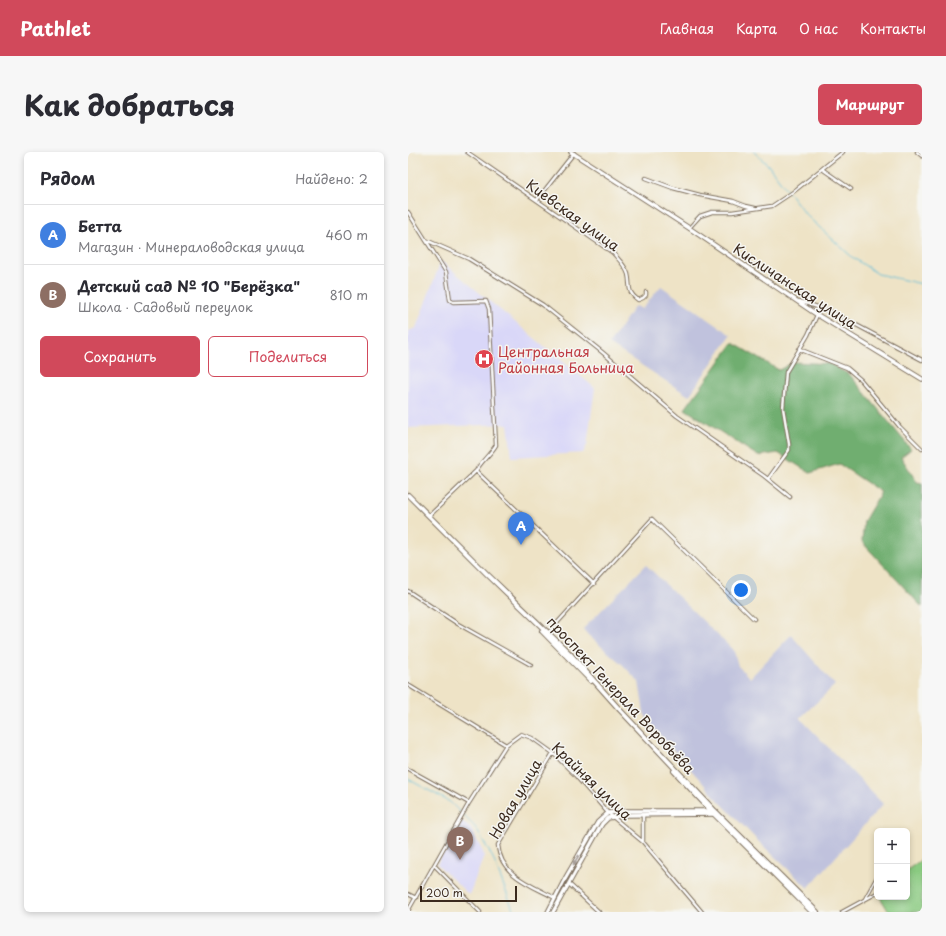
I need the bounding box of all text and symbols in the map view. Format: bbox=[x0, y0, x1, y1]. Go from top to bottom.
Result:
text: Pathlet bbox=[20, 14, 91, 42]
text: Главная bbox=[660, 18, 714, 39]
text: Карта bbox=[736, 18, 777, 39]
text: О нас bbox=[799, 18, 838, 39]
text: Контакты bbox=[860, 18, 926, 39]
text: Как добраться bbox=[24, 83, 235, 126]
button: Маршрут bbox=[818, 84, 922, 125]
text: Рядом bbox=[40, 165, 95, 191]
text: Найдено: 2 bbox=[295, 169, 368, 188]
street label: Киевская улица bbox=[522, 174, 624, 256]
text: Бетта bbox=[78, 214, 122, 237]
text: A bbox=[48, 225, 58, 244]
text: 460 m bbox=[325, 225, 368, 244]
text: Магазин · Минераловодская улица bbox=[78, 237, 304, 256]
street label: Кисличанская улица bbox=[729, 238, 861, 334]
text: Детский сад № 10 "Берёзка" bbox=[78, 274, 300, 297]
text: B bbox=[49, 285, 57, 304]
text: 810 m bbox=[330, 285, 368, 304]
text: Школа · Садовый переулок bbox=[78, 297, 253, 316]
button: Сохранить bbox=[40, 336, 200, 377]
button: Поделиться bbox=[208, 336, 368, 377]
place label: Центральная Районная Больница bbox=[498, 341, 634, 378]
hospital icon: Центральная Районная Больница bbox=[473, 348, 495, 370]
pin: A bbox=[508, 512, 534, 545]
your location bbox=[731, 580, 751, 600]
street label: проспект Генерала Воробьёва bbox=[542, 612, 700, 779]
street label: Крайняя улица bbox=[547, 737, 637, 825]
street label: Новая улица bbox=[484, 755, 546, 843]
pin: B bbox=[447, 827, 473, 860]
map controls bbox=[874, 828, 910, 900]
button: + bbox=[874, 828, 910, 864]
one-way arrow bbox=[573, 854, 580, 866]
button: − bbox=[874, 864, 910, 900]
scale bar bbox=[420, 884, 517, 903]
text: 200 m bbox=[426, 884, 463, 901]

